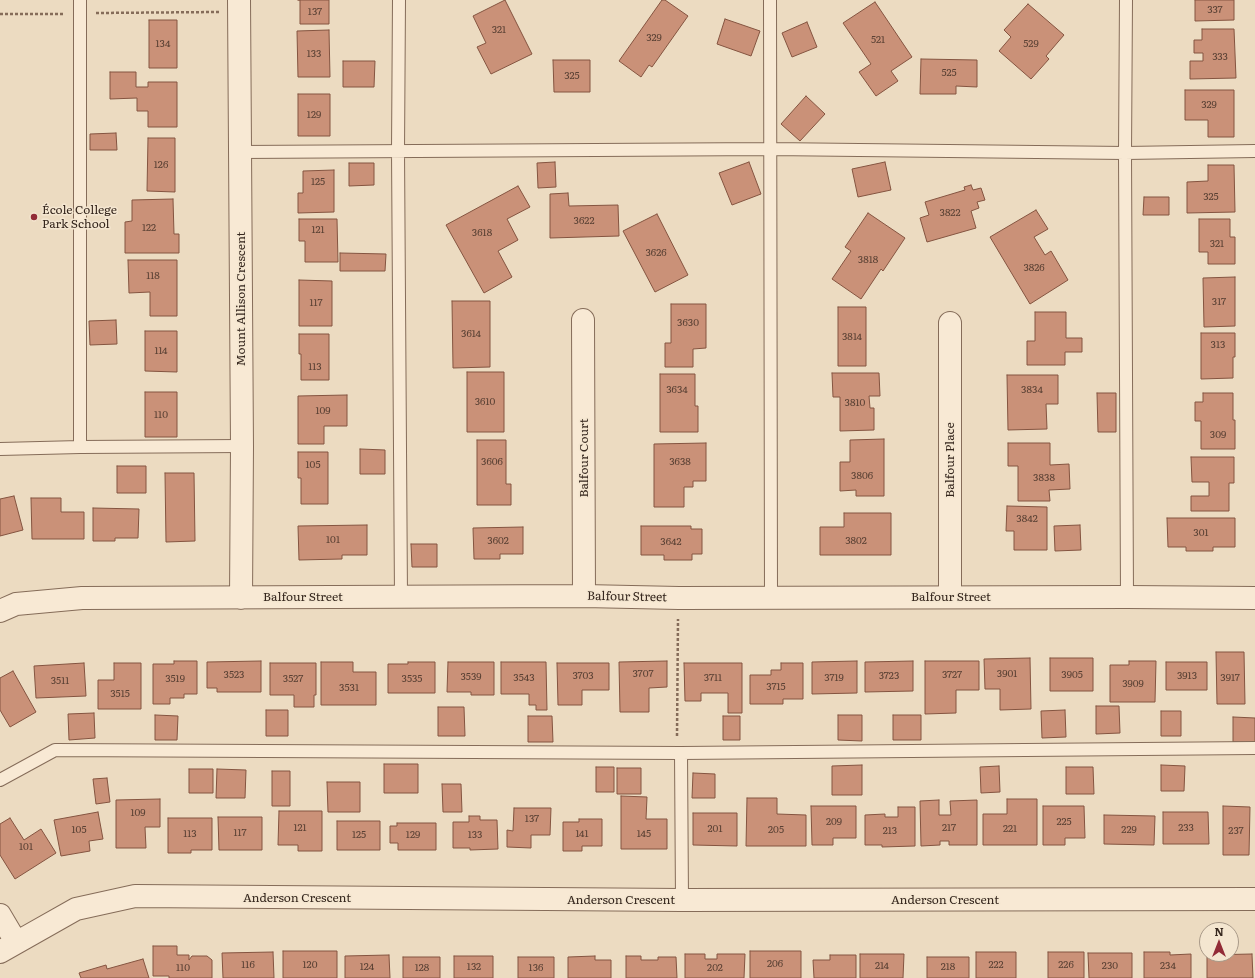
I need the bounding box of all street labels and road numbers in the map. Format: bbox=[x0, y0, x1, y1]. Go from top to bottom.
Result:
street label: Mount Allison Crescent bbox=[234, 232, 248, 366]
street label: Balfour Court bbox=[577, 418, 591, 498]
street label: Balfour Place bbox=[943, 422, 957, 498]
street label: Balfour Street bbox=[587, 589, 667, 605]
street label: Balfour Street bbox=[263, 590, 343, 604]
street label: Balfour Street bbox=[911, 590, 991, 604]
street label: Anderson Crescent bbox=[243, 891, 351, 905]
street label: Anderson Crescent bbox=[567, 893, 675, 907]
street label: Anderson Crescent bbox=[891, 893, 999, 907]

